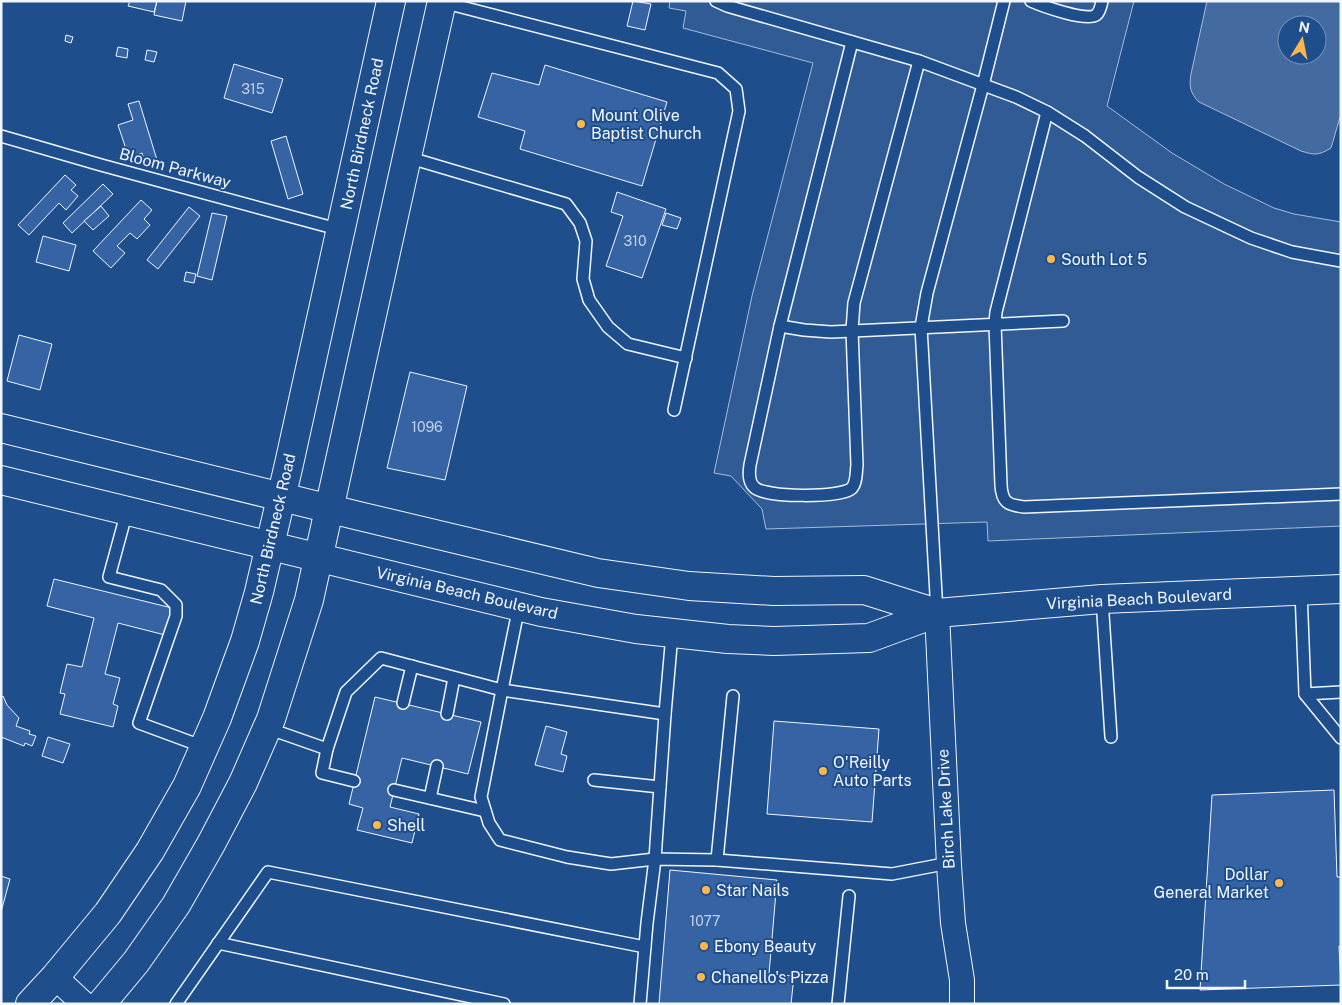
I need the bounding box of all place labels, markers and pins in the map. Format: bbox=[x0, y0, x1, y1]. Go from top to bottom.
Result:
place label: Mount Olive Baptist Church bbox=[591, 106, 702, 143]
marker: Mount Olive Baptist Church bbox=[575, 118, 587, 130]
place label: South Lot 5 bbox=[1061, 250, 1147, 269]
marker: South Lot 5 bbox=[1045, 253, 1057, 265]
place label: O'Reilly Auto Parts bbox=[833, 753, 912, 790]
marker: O'Reilly Auto Parts bbox=[817, 765, 829, 777]
place label: Shell bbox=[387, 816, 426, 835]
marker: Shell bbox=[371, 819, 383, 831]
place label: Dollar General Market bbox=[1154, 865, 1269, 902]
marker: Dollar General Market bbox=[1273, 877, 1285, 889]
place label: Star Nails bbox=[716, 881, 789, 900]
marker: Star Nails bbox=[700, 884, 712, 896]
place label: Ebony Beauty bbox=[714, 937, 817, 956]
marker: Ebony Beauty bbox=[698, 940, 710, 952]
place label: Chanello's Pizza bbox=[711, 968, 829, 987]
marker: Chanello's Pizza bbox=[695, 971, 707, 983]

